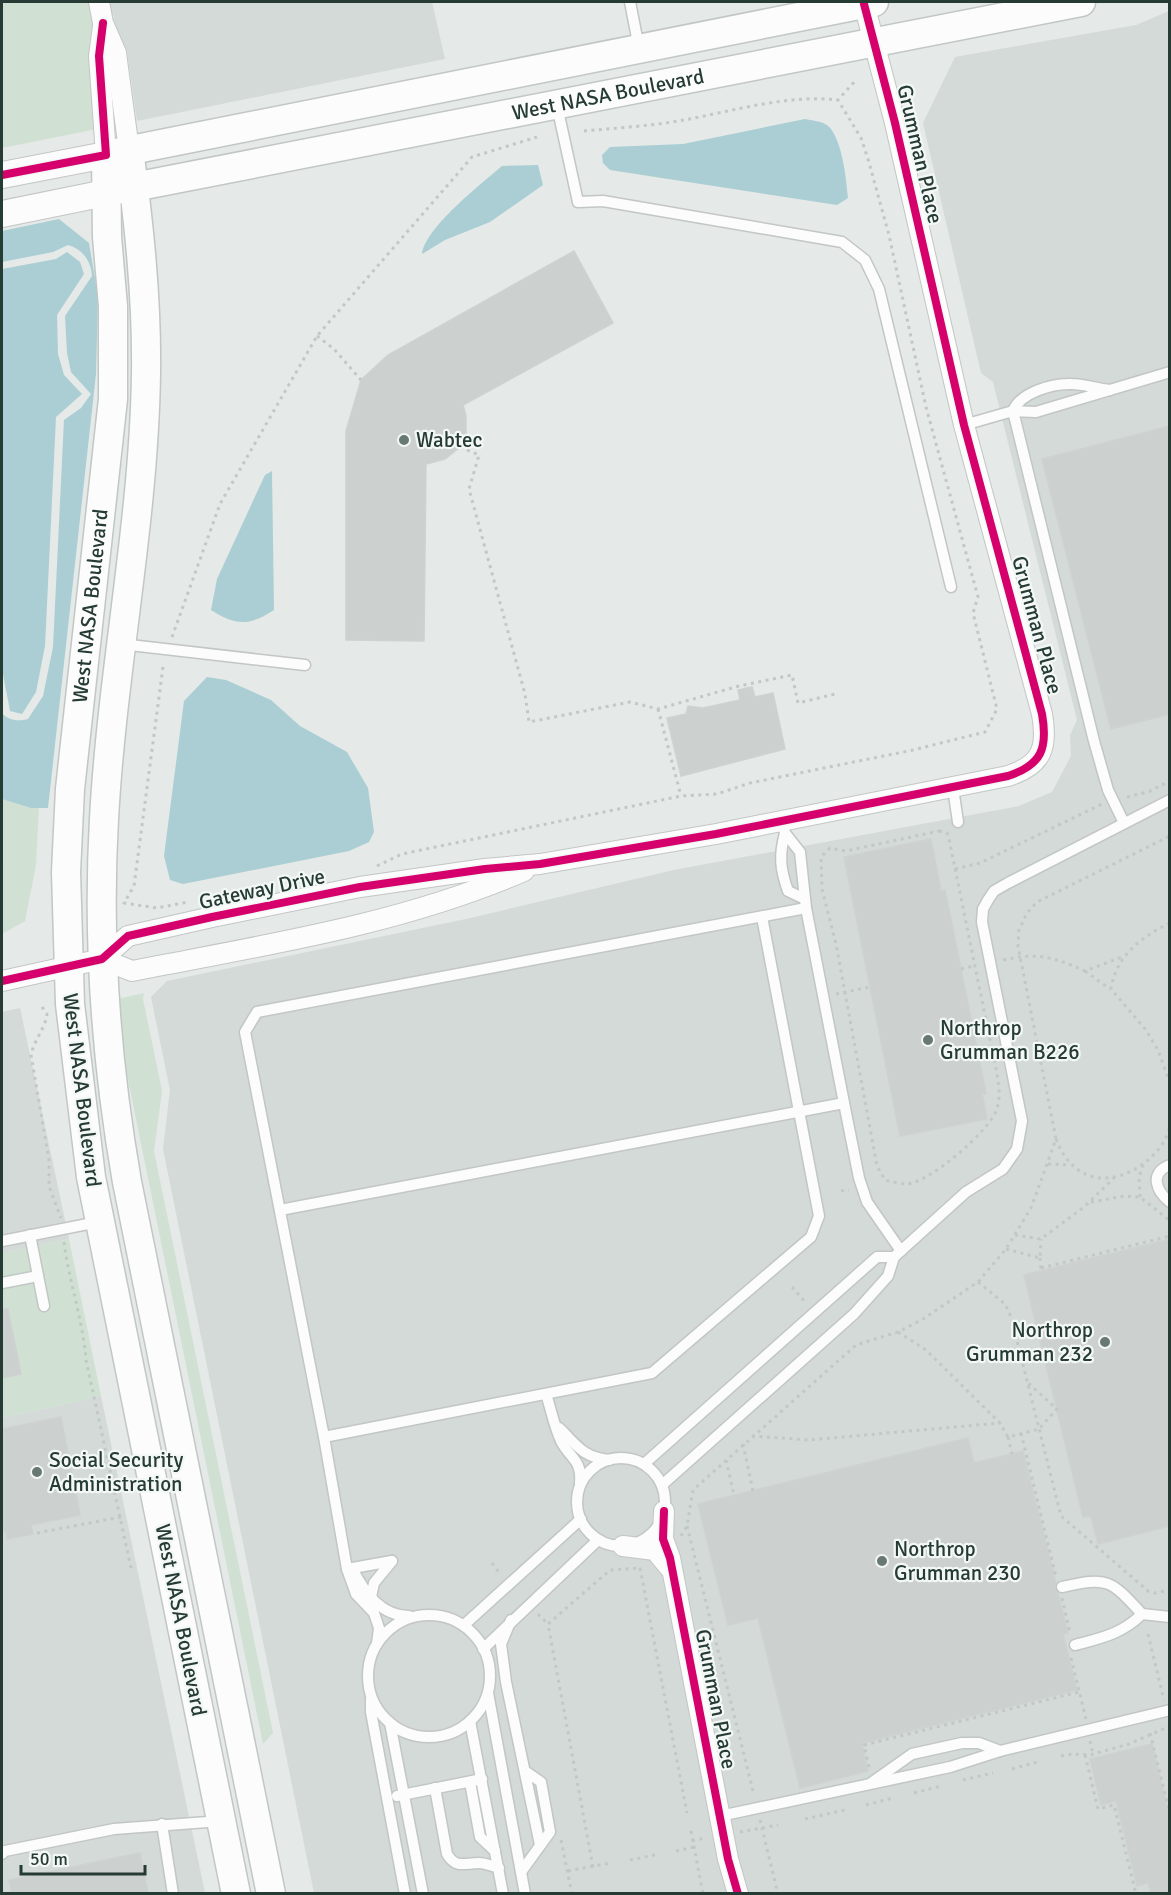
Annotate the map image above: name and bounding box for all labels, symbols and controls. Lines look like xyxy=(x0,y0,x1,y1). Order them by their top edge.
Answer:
street label: West NASA Boulevard xyxy=(510,63,706,126)
street label: Grumman Place xyxy=(891,82,949,226)
place label: Wabtec xyxy=(416,427,482,453)
marker: Wabtec xyxy=(397,433,411,447)
street label: West NASA Boulevard xyxy=(67,508,114,705)
street label: Grumman Place xyxy=(1006,553,1068,697)
street label: Gateway Drive xyxy=(197,863,327,915)
street label: West NASA Boulevard xyxy=(57,992,107,1188)
place label: Northrop Grumman B226 xyxy=(940,1015,1080,1065)
marker: Northrop Grumman B226 xyxy=(921,1033,935,1047)
place label: Northrop Grumman 232 xyxy=(966,1317,1093,1367)
marker: Northrop Grumman 232 xyxy=(1098,1335,1112,1349)
place label: Social Security Administration xyxy=(49,1447,183,1497)
marker: Social Security Administration xyxy=(30,1465,44,1479)
street label: West NASA Boulevard xyxy=(150,1522,212,1718)
place label: Northrop Grumman 230 xyxy=(894,1536,1021,1586)
marker: Northrop Grumman 230 xyxy=(875,1554,889,1568)
street label: Grumman Place xyxy=(690,1627,742,1771)
scale bar xyxy=(21,1838,146,1876)
text: 50 m xyxy=(30,1848,68,1870)

